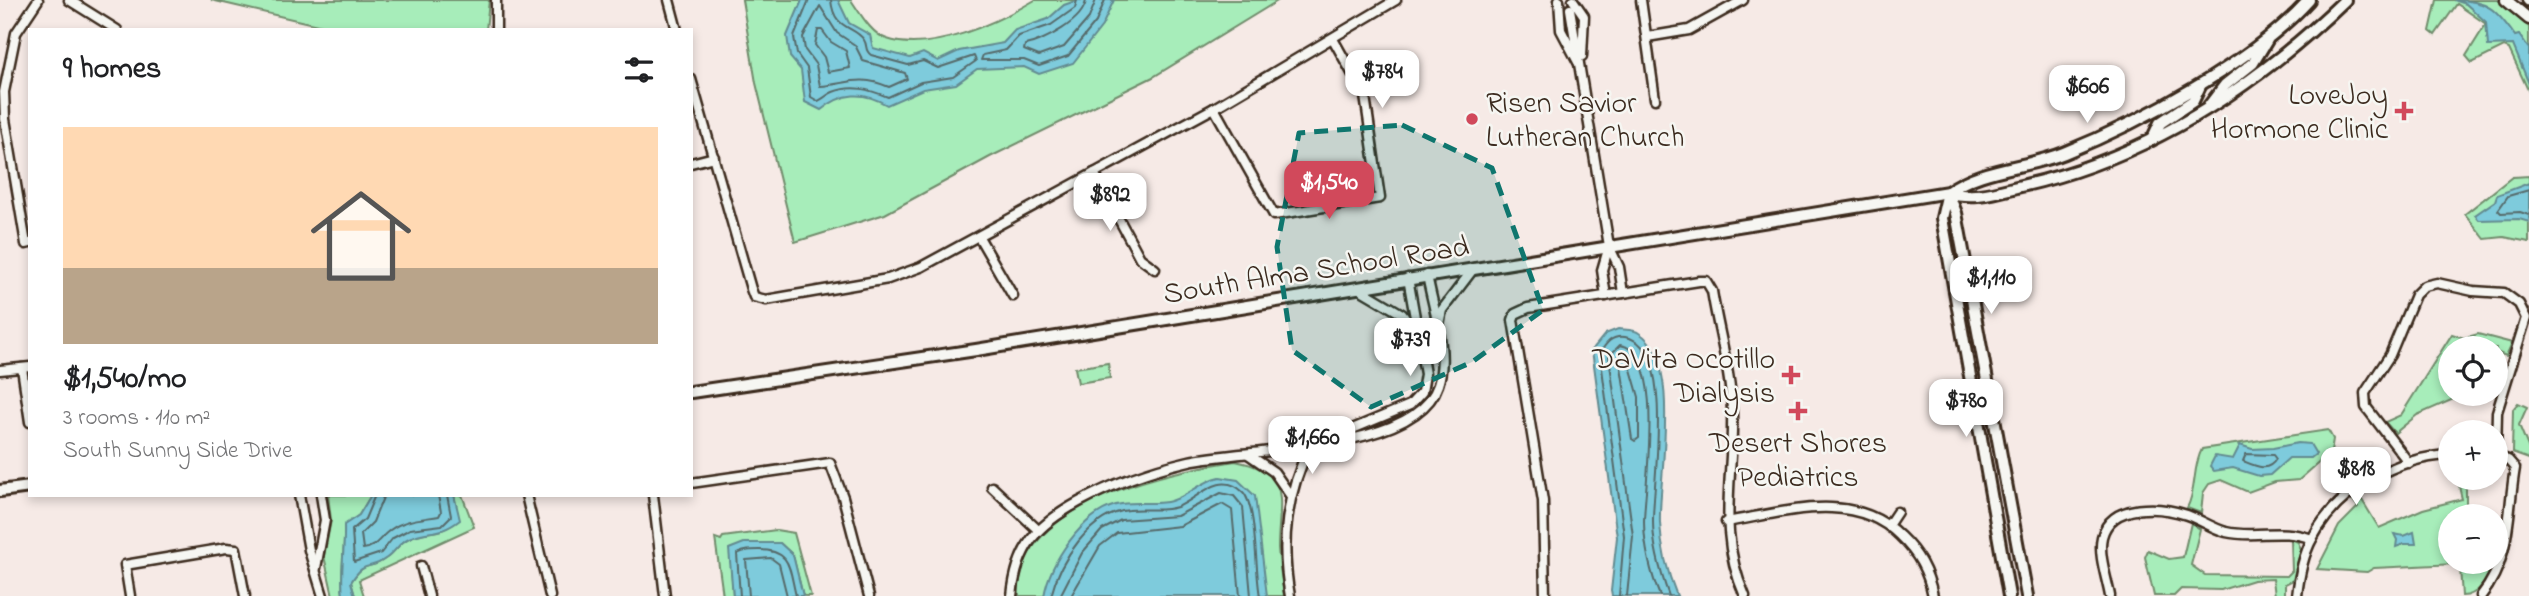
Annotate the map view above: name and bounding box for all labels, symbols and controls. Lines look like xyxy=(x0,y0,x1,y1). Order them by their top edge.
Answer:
text: 9 homes xyxy=(63,48,161,92)
pin: $784 xyxy=(1341,50,1423,110)
icon: filters xyxy=(620,51,658,89)
text: $784 xyxy=(1361,56,1403,89)
pin: $606 xyxy=(2046,66,2128,125)
text: $606 xyxy=(2065,71,2109,104)
place label: LoveJoy Hormone Clinic xyxy=(2211,75,2389,153)
place label: Risen Savior Lutheran Church xyxy=(1486,83,1684,161)
marker: LoveJoy Hormone Clinic xyxy=(2394,101,2414,121)
marker: Risen Savior Lutheran Church xyxy=(1464,111,1480,127)
pin: $1,540 xyxy=(1272,162,1386,221)
text: $1,540 xyxy=(1300,167,1358,200)
icon: home xyxy=(298,173,424,299)
pin: $892 xyxy=(1069,174,1151,233)
text: $892 xyxy=(1090,179,1130,212)
street label: South Alma School Road xyxy=(1160,226,1473,318)
pin: $1,110 xyxy=(1934,256,2048,316)
text: $1,110 xyxy=(1966,262,2016,295)
pin: $739 xyxy=(1369,318,1451,378)
text: $739 xyxy=(1390,324,1430,357)
map controls xyxy=(2438,336,2508,574)
button: locate xyxy=(2438,336,2508,406)
place label: DaVita Ocotillo Dialysis xyxy=(1591,339,1775,417)
text: $1,540/mo xyxy=(63,358,187,402)
marker: DaVita Ocotillo Dialysis xyxy=(1781,365,1801,385)
pin: $780 xyxy=(1925,380,2007,439)
text: $780 xyxy=(1945,385,1987,418)
marker: Desert Shores Pediatrics xyxy=(1788,401,1808,421)
text: 3 rooms · 110 m² xyxy=(63,402,210,435)
pin: $1,660 xyxy=(1255,416,1369,476)
button: + xyxy=(2438,420,2508,490)
text: $1,660 xyxy=(1284,422,1340,455)
place label: Desert Shores Pediatrics xyxy=(1708,423,1887,501)
text: South Sunny Side Drive xyxy=(63,435,292,468)
pin: $818 xyxy=(2315,448,2397,507)
text: $818 xyxy=(2337,453,2375,486)
button: − xyxy=(2438,504,2508,574)

